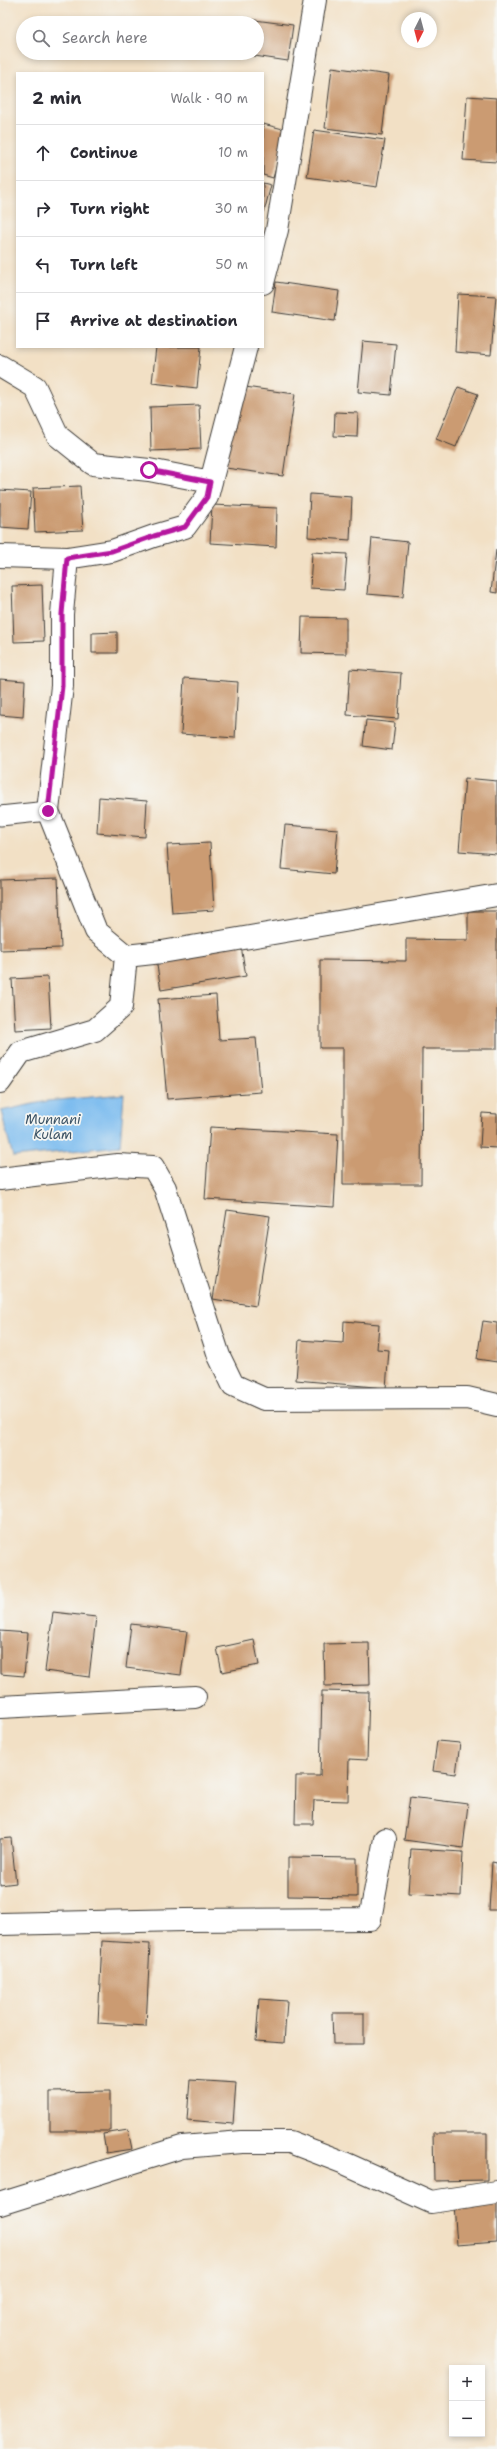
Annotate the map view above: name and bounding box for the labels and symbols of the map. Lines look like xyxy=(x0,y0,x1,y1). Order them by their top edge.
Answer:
north arrow xyxy=(401,12,437,48)
route start xyxy=(140,461,158,479)
route end xyxy=(39,802,57,820)
water label: Munnani Kulam xyxy=(25,1111,81,1143)

